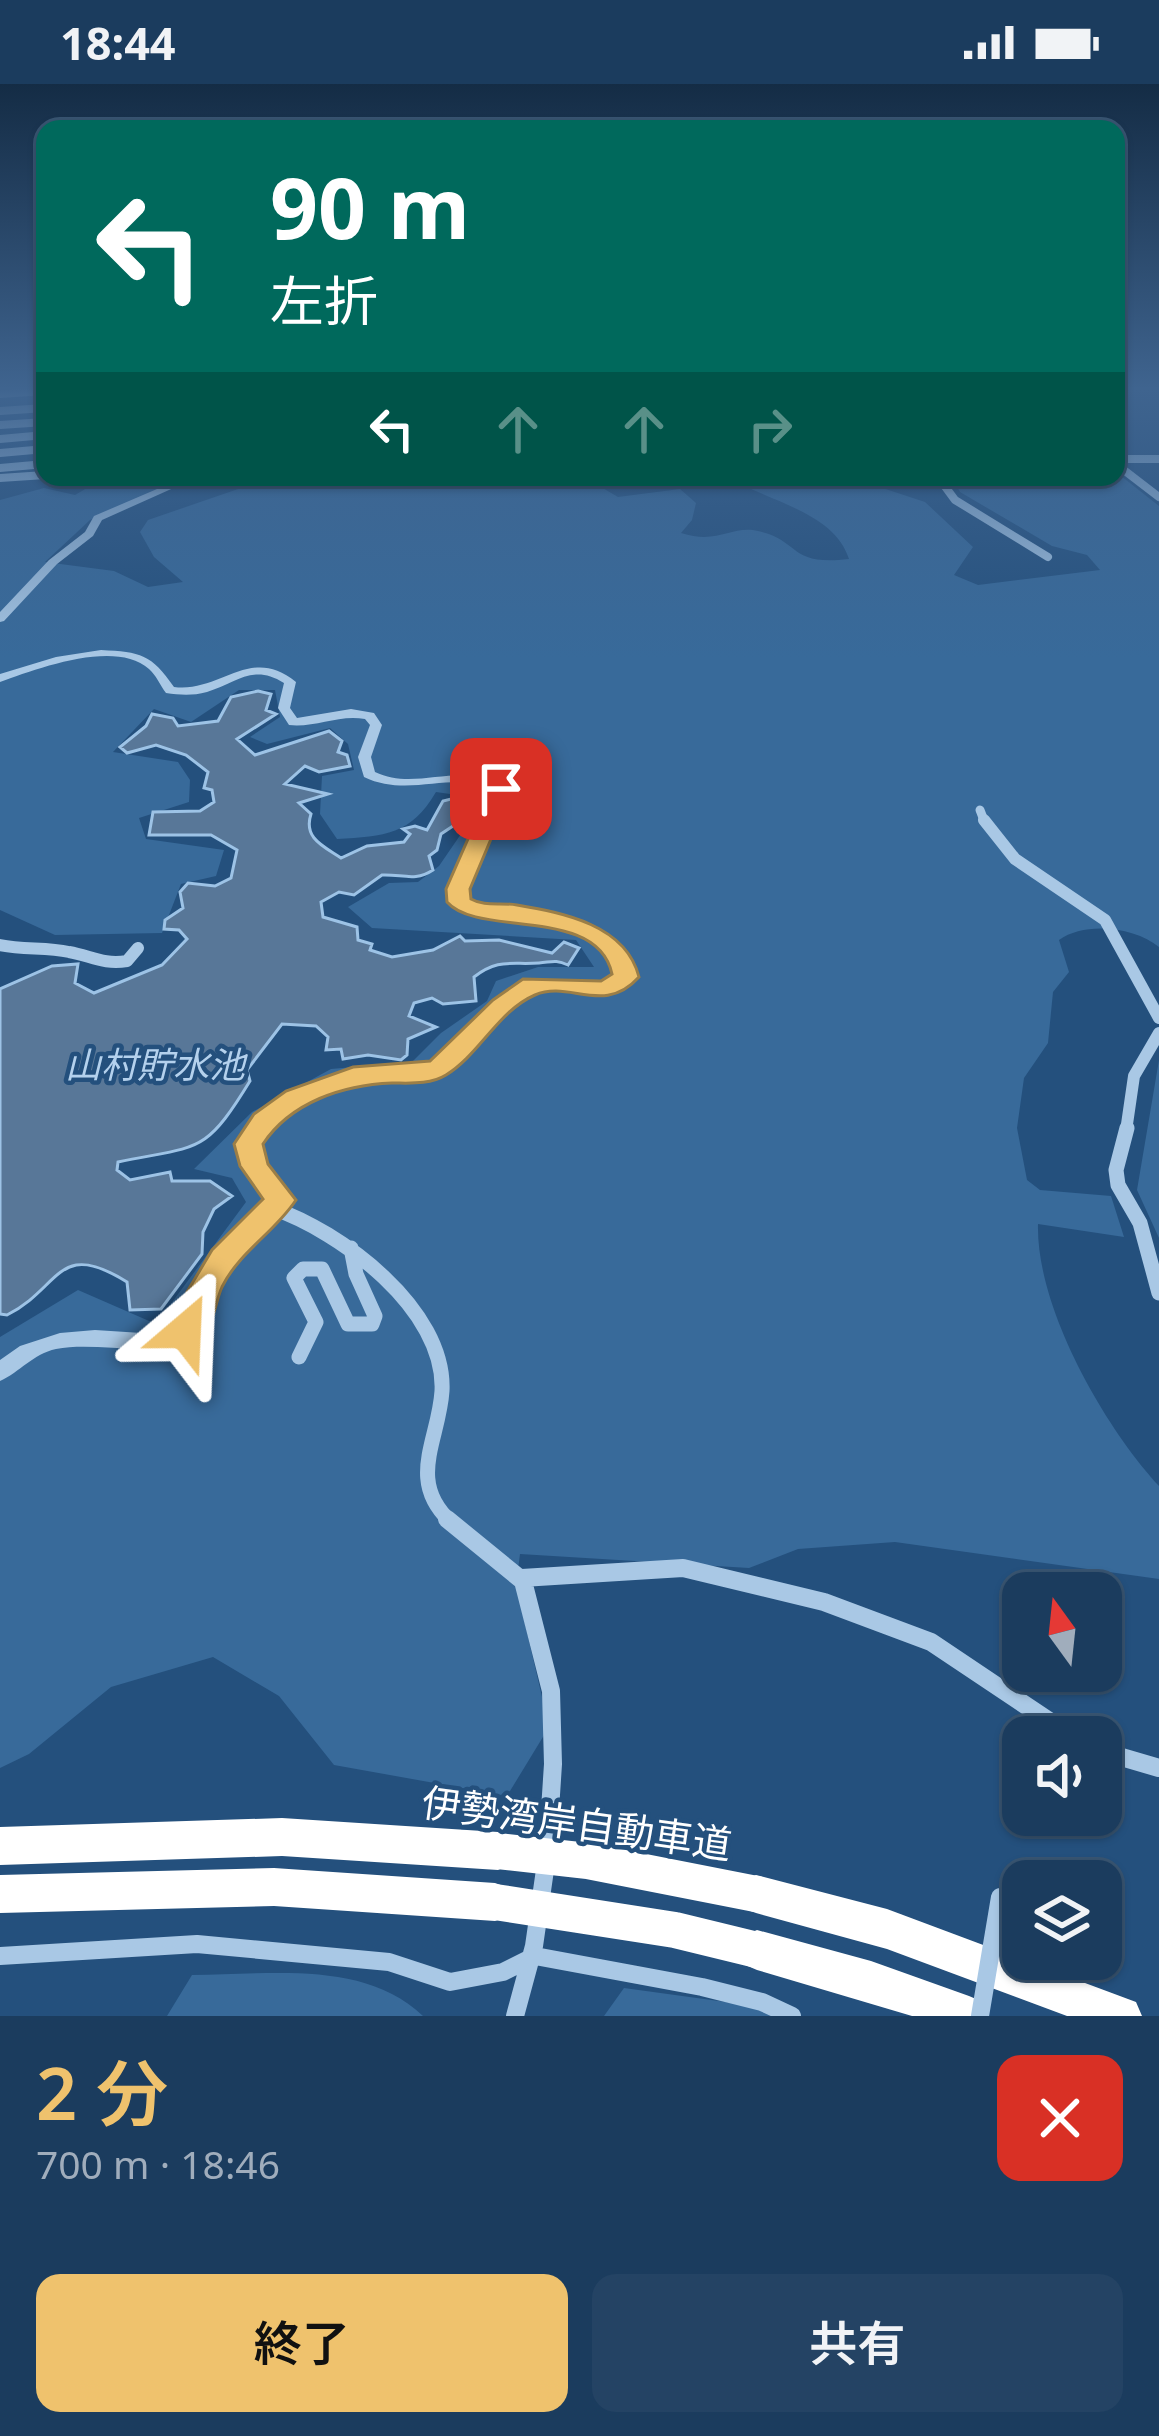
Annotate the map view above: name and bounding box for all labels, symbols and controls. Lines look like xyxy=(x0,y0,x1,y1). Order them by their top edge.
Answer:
text: 18:44 xyxy=(60,12,176,73)
text: 90 m xyxy=(270,149,470,264)
icon: left xyxy=(72,168,228,324)
text: 左折 xyxy=(270,263,378,337)
icon: left xyxy=(359,396,425,462)
icon: ahead xyxy=(485,396,551,462)
icon: ahead xyxy=(611,396,677,462)
icon: right xyxy=(737,396,803,462)
pin xyxy=(450,738,552,840)
icon: arrive xyxy=(468,756,534,822)
water label: 山村貯水池 xyxy=(65,1040,248,1089)
position arrow xyxy=(122,1268,248,1394)
north arrow xyxy=(1002,1572,1122,1692)
map controls xyxy=(1002,1572,1122,1980)
button: sound xyxy=(1002,1716,1122,1836)
street label: 伊勢湾岸自動車道 xyxy=(419,1774,735,1870)
button: layers xyxy=(1002,1860,1122,1980)
text: 2 分 xyxy=(36,2043,168,2141)
button: close xyxy=(997,2055,1123,2181)
text: 700 m · 18:46 xyxy=(36,2137,280,2190)
button: 終了 xyxy=(36,2274,568,2412)
button: 共有 xyxy=(592,2274,1123,2412)

